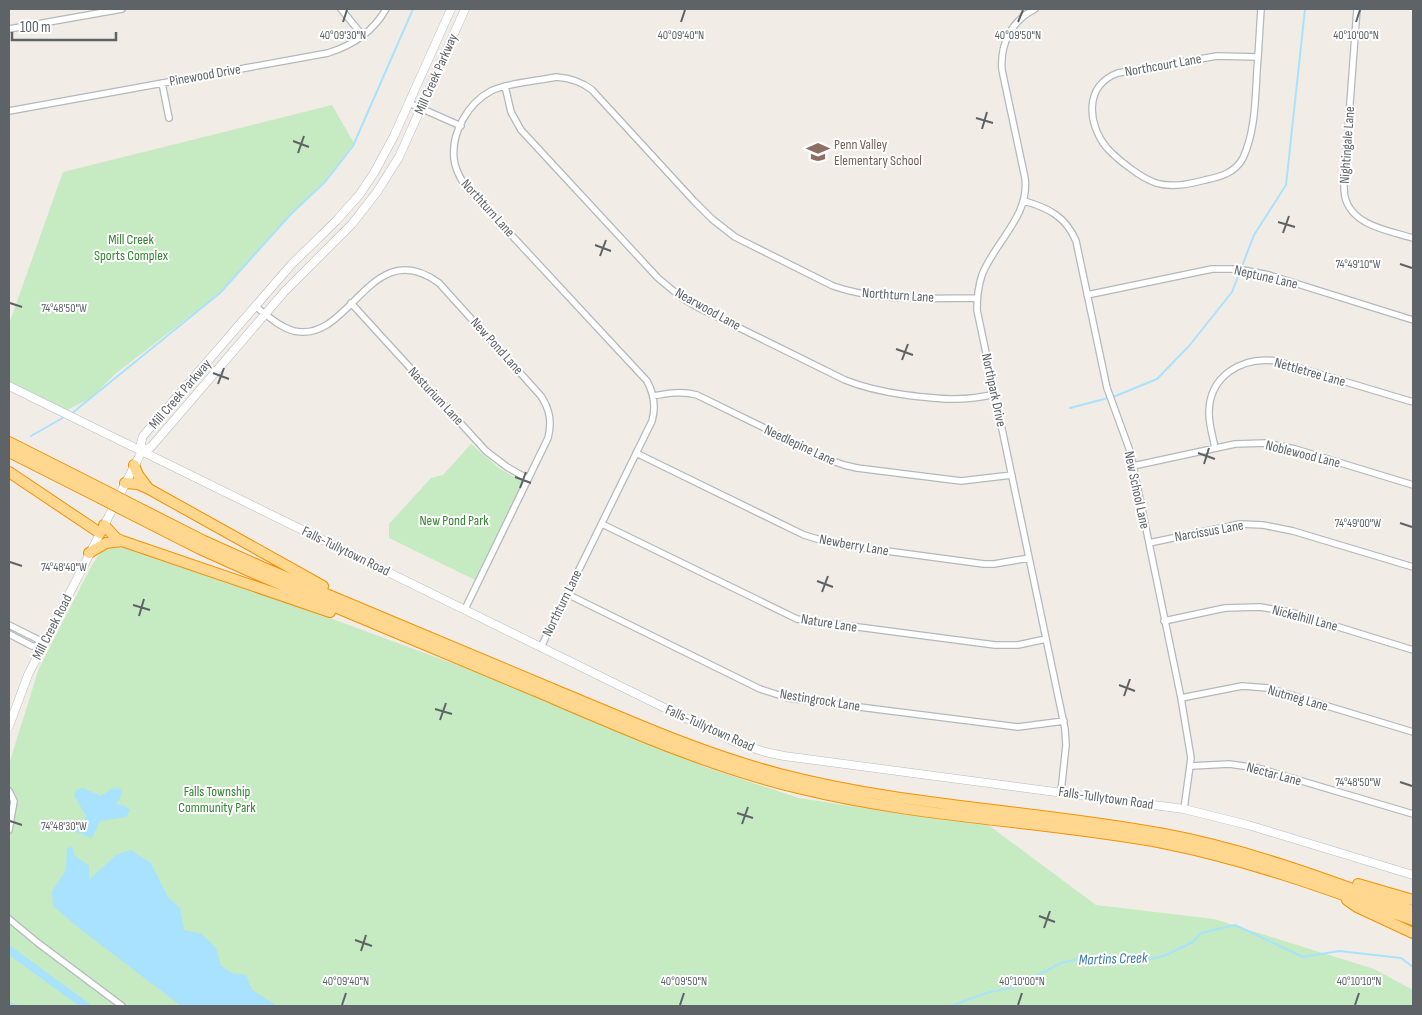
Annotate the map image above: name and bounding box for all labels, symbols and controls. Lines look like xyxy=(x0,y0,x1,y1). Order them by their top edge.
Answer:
scale bar xyxy=(12,10,116,42)
text: 100 m xyxy=(20,18,51,37)
text: 40°09'30"N xyxy=(320,28,366,43)
text: 40°09'40"N xyxy=(658,28,704,43)
text: 40°09'50"N xyxy=(995,28,1041,43)
text: 40°10'00"N xyxy=(1333,28,1379,43)
street label: Mill Creek Parkway xyxy=(411,30,462,117)
street label: Northcourt Lane xyxy=(1123,50,1203,80)
street label: Pinewood Drive xyxy=(168,60,242,90)
street label: Nightingale Lane xyxy=(1336,106,1358,184)
place label: Penn Valley Elementary School xyxy=(834,136,922,169)
school or university icon: Penn Valley Elementary School xyxy=(805,139,831,165)
street label: Northturn Lane xyxy=(458,176,518,240)
park label: Mill Creek Sports Complex xyxy=(94,231,169,264)
text: 74°49'10"W xyxy=(1335,257,1381,272)
street label: Neptune Lane xyxy=(1233,261,1299,293)
street label: Nearwood Lane xyxy=(672,284,744,334)
street label: Northturn Lane xyxy=(861,284,935,306)
text: 74°48'50"W xyxy=(41,301,87,316)
street label: New Pond Lane xyxy=(467,314,527,378)
street label: Northpark Drive xyxy=(978,352,1010,428)
street label: Nettletree Lane xyxy=(1272,354,1348,390)
street label: Mill Creek Parkway xyxy=(145,355,215,432)
street label: Nasturium Lane xyxy=(405,363,467,429)
street label: Needlepine Lane xyxy=(762,421,838,469)
street label: Noblewood Lane xyxy=(1264,436,1342,472)
street label: New School Lane xyxy=(1120,450,1154,530)
park label: New Pond Park xyxy=(419,512,489,529)
text: 74°49'00"W xyxy=(1335,516,1381,531)
street label: Narcissus Lane xyxy=(1173,517,1245,545)
street label: Falls-Tullytown Road xyxy=(299,522,393,580)
street label: Newberry Lane xyxy=(818,531,890,559)
text: 74°48'40"W xyxy=(41,560,87,575)
street label: Northturn Lane xyxy=(539,567,585,639)
street label: Mill Creek Road xyxy=(28,591,76,663)
street label: Nickelhill Lane xyxy=(1270,601,1340,635)
street label: Nature Lane xyxy=(800,610,858,636)
street label: Nutmeg Lane xyxy=(1266,681,1330,715)
street label: Nestingrock Lane xyxy=(779,685,861,715)
street label: Falls-Tullytown Road xyxy=(663,701,757,755)
street label: Nectar Lane xyxy=(1245,759,1303,789)
text: 74°48'50"W xyxy=(1335,775,1381,790)
park label: Falls Township Community Park xyxy=(178,783,256,816)
street label: Falls-Tullytown Road xyxy=(1057,783,1155,813)
text: 74°48'30"W xyxy=(41,819,87,834)
water label: Martins Creek xyxy=(1078,948,1148,970)
text: 40°09'40"N xyxy=(323,974,369,989)
text: 40°09'50"N xyxy=(661,974,707,989)
text: 40°10'00"N xyxy=(999,974,1045,989)
text: 40°10'10"N xyxy=(1337,974,1381,989)

